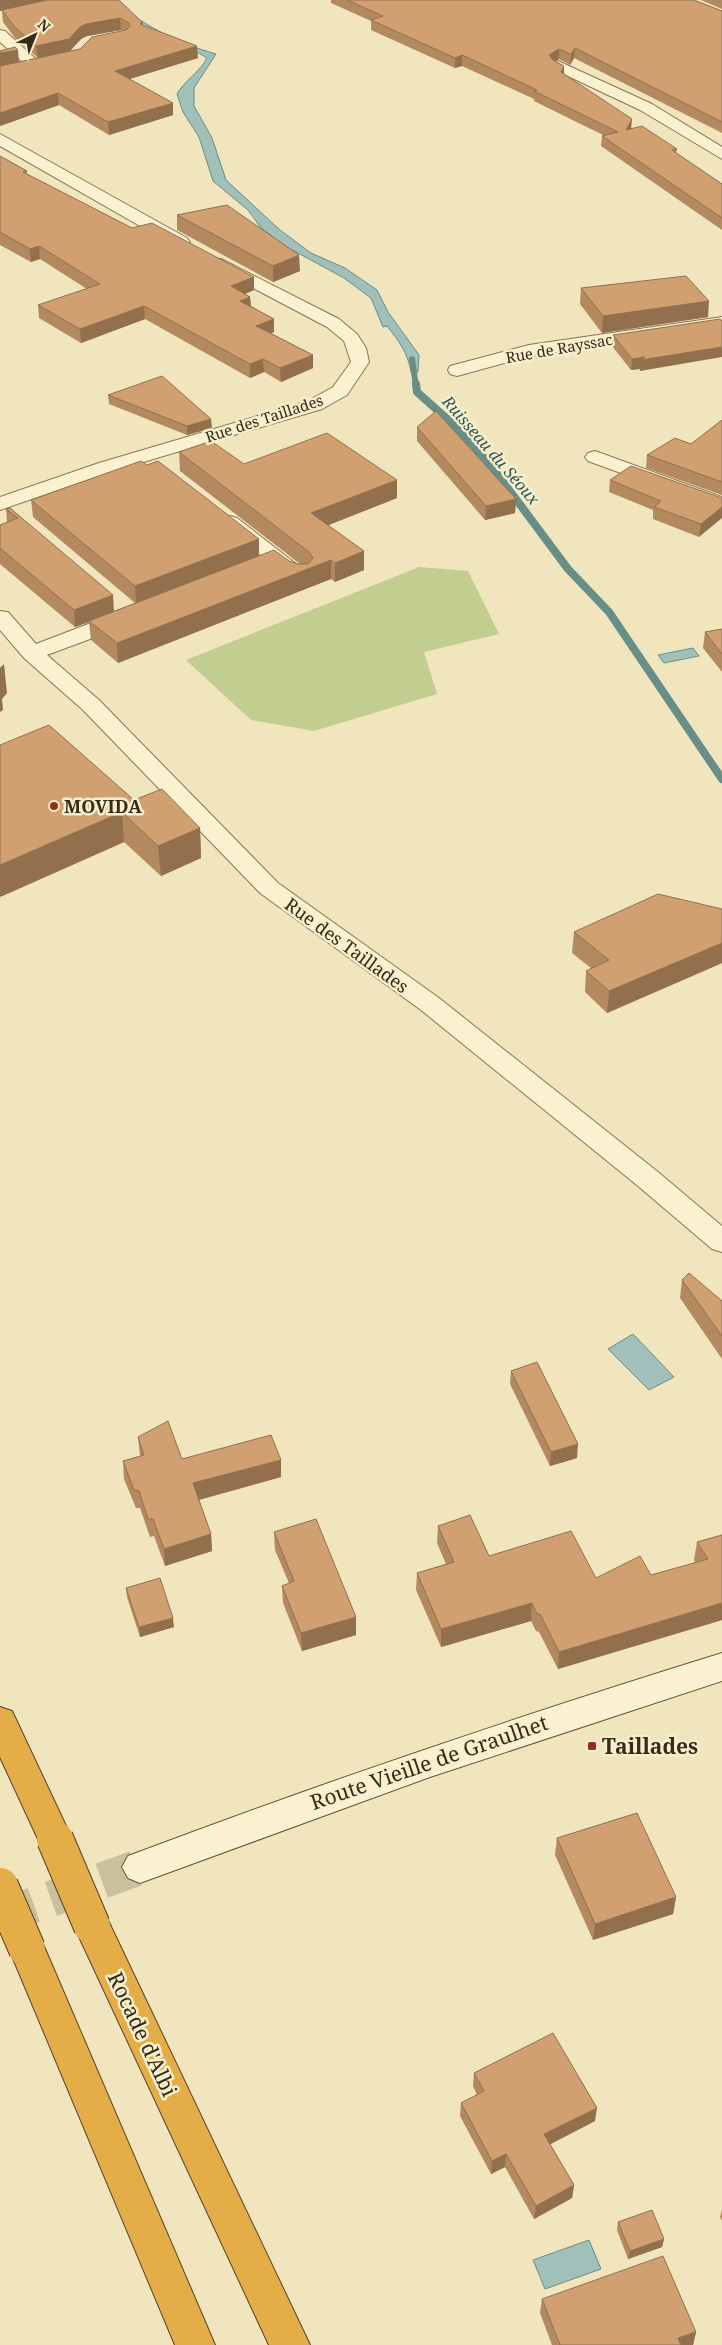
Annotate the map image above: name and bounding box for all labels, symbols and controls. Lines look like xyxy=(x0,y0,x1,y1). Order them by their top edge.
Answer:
north arrow xyxy=(10,10,60,60)
text: N xyxy=(34,14,55,36)
street label: Rue de Rayssac xyxy=(504,329,614,367)
street label: Rue des Taillades xyxy=(202,389,326,447)
water label: Ruisseau du Séoux xyxy=(437,390,545,509)
place label: MOVIDA xyxy=(64,794,142,818)
marker: MOVIDA xyxy=(48,800,60,812)
street label: Rue des Taillades xyxy=(280,892,414,998)
street label: Route Vieille de Graulhet xyxy=(306,1708,552,1816)
place label: Taillades xyxy=(602,1732,698,1760)
marker: Taillades xyxy=(586,1740,598,1752)
street label: Rocade d'Albi xyxy=(102,1967,184,2101)

